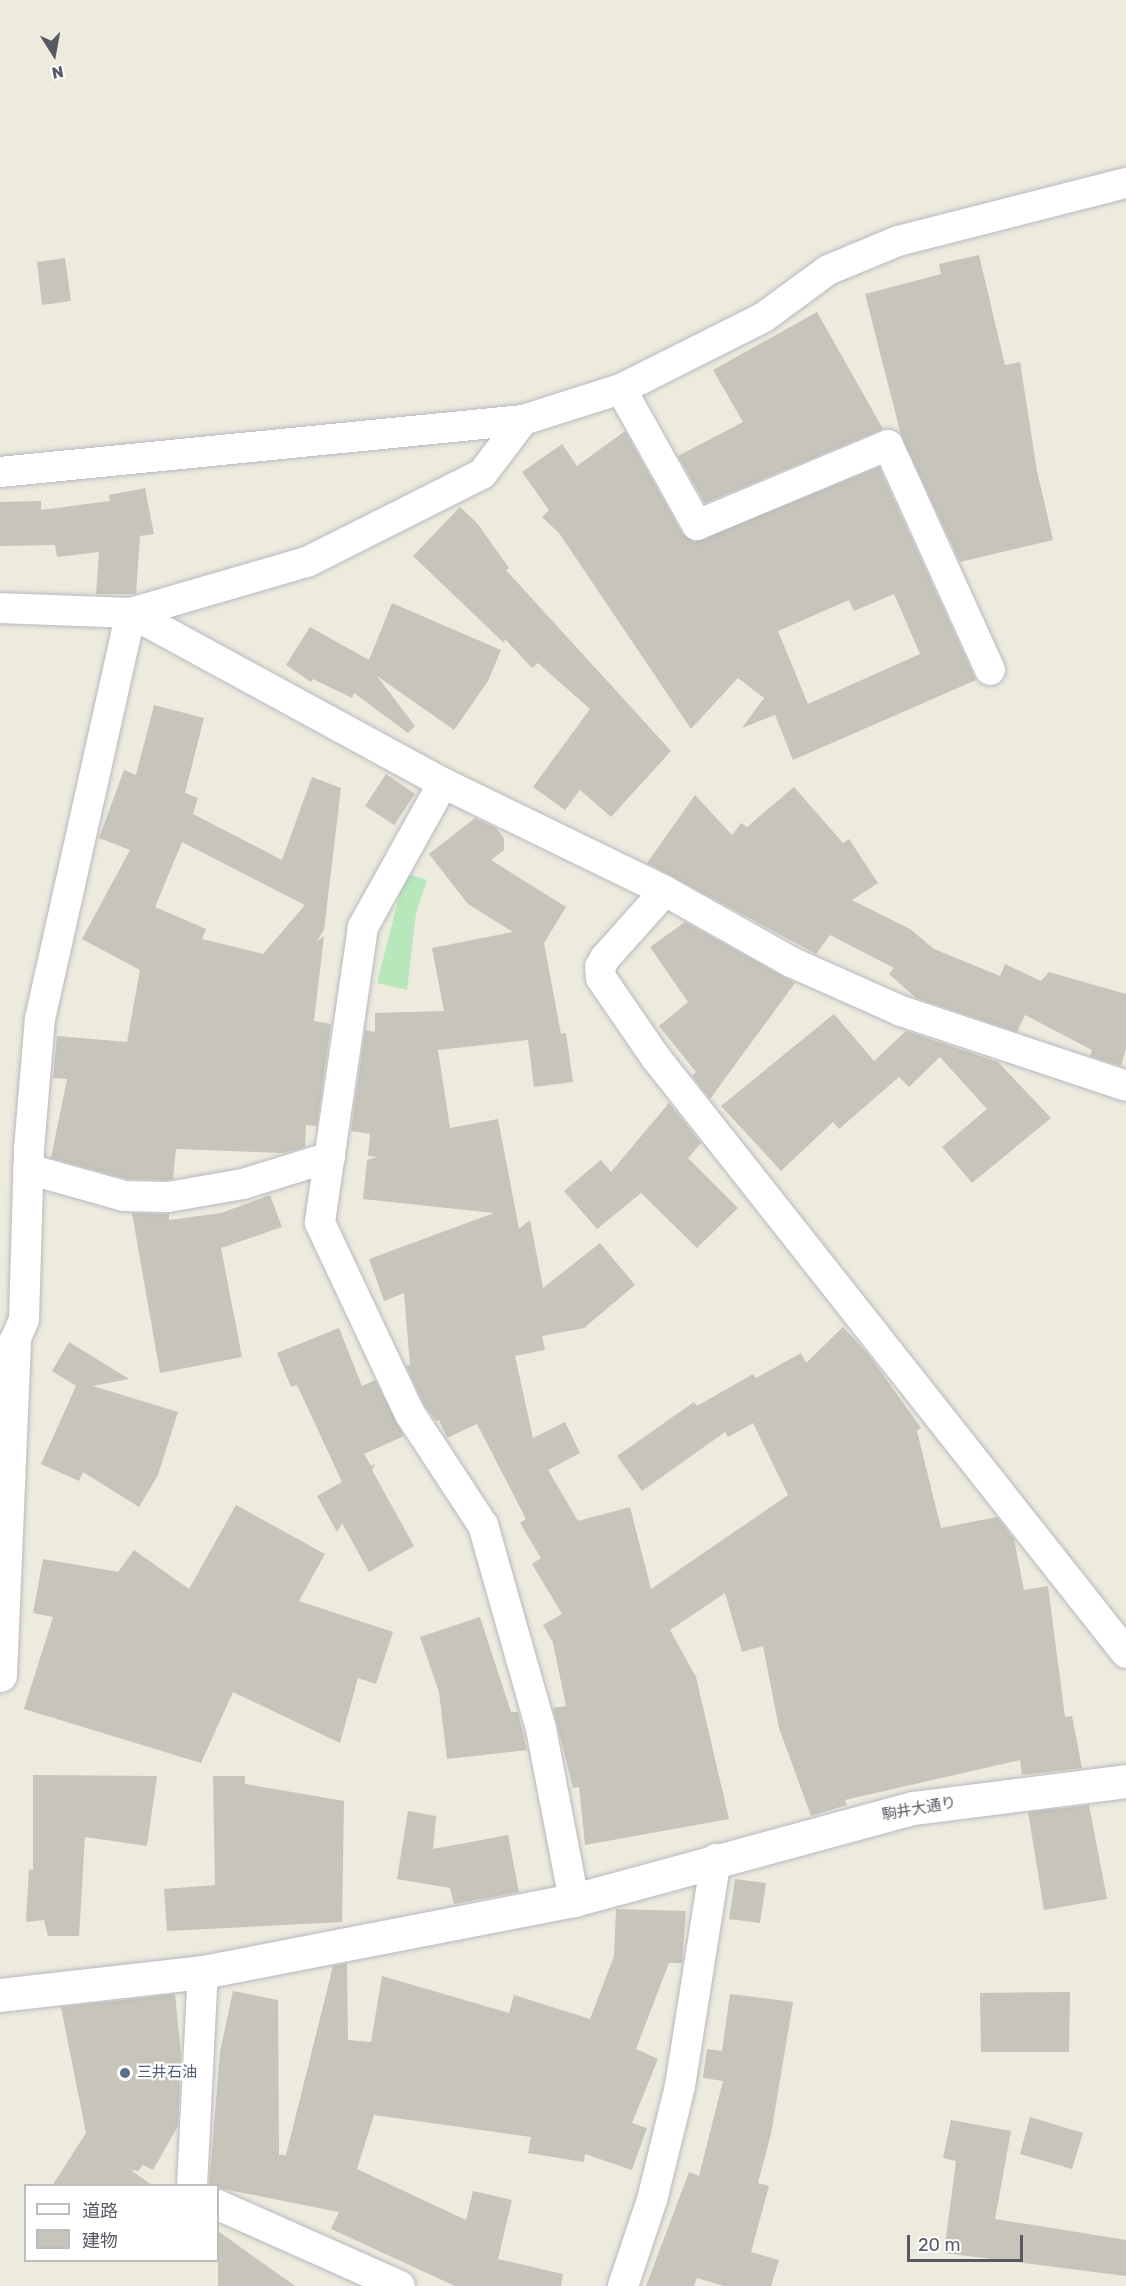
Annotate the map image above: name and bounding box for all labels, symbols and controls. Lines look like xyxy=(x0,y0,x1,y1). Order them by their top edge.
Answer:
north arrow xyxy=(24,24,84,84)
text: N xyxy=(50,62,65,83)
street label: 駒井大通り xyxy=(881,1794,957,1824)
place label: 三井石油 xyxy=(137,2064,197,2082)
marker: 三井石油 xyxy=(118,2066,132,2080)
legend xyxy=(24,2184,219,2262)
text: 道路 xyxy=(82,2200,118,2222)
scale bar xyxy=(910,2223,1026,2261)
text: 建物 xyxy=(82,2230,118,2252)
text: 20 m xyxy=(918,2234,960,2256)

